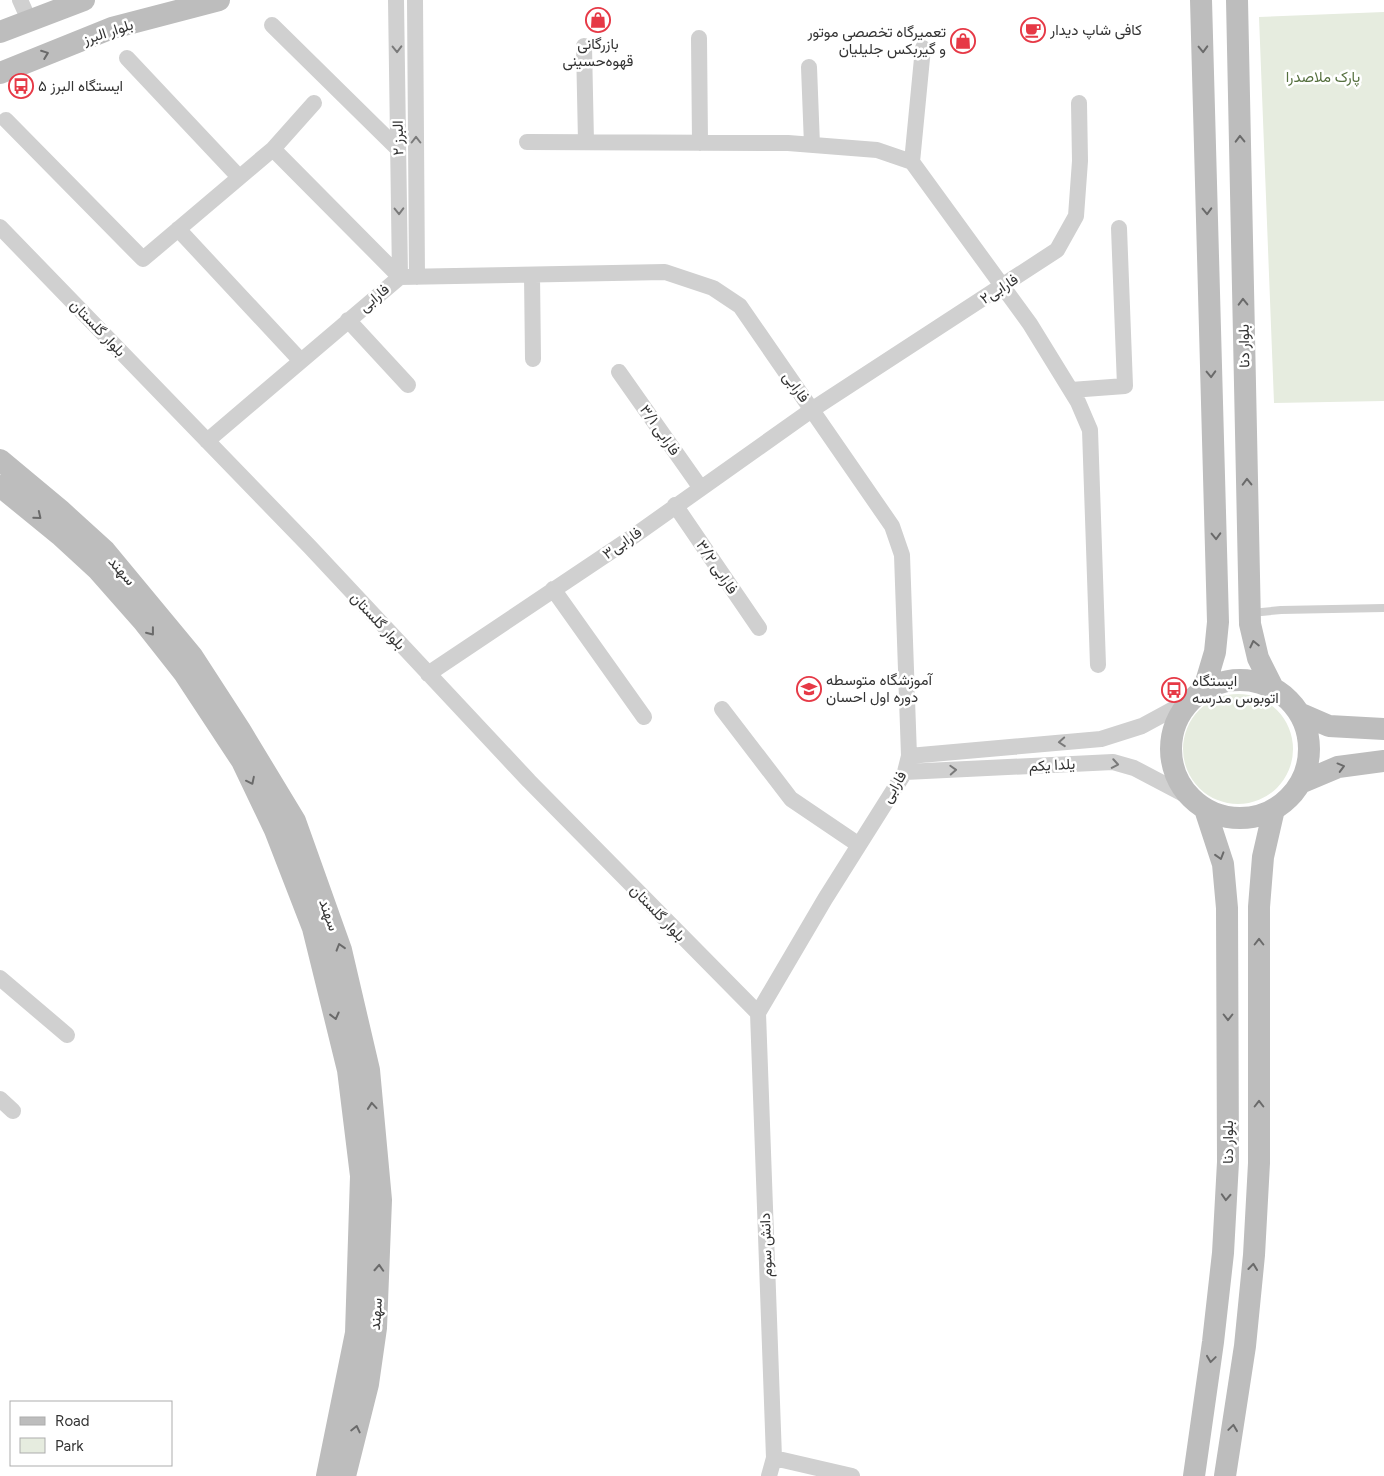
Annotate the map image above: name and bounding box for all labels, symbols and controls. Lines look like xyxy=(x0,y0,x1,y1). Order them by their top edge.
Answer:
shop icon: بازرگانی قهوه‌حسینی xyxy=(585,7,611,33)
street label: بلوار البرز xyxy=(80,15,135,49)
cafe icon: کافی شاپ دیدار xyxy=(1020,17,1046,43)
place label: کافی شاپ دیدار xyxy=(1049,21,1142,40)
place label: تعمیرگاه تخصصی موتور و گیربکس جلیلیان xyxy=(806,23,946,59)
shop icon: تعمیرگاه تخصصی موتور و گیربکس جلیلیان xyxy=(950,28,976,54)
place label: بازرگانی قهوه‌حسینی xyxy=(563,35,634,71)
one-way arrow xyxy=(392,45,402,53)
one-way arrow xyxy=(1197,45,1208,53)
one-way arrow xyxy=(40,50,49,60)
park label: پارک ملاصدرا xyxy=(1286,68,1360,87)
bus stop icon: ایستگاه البرز ۵ xyxy=(8,73,34,99)
place label: ایستگاه البرز ۵ xyxy=(38,77,123,95)
street label: البرز ۲ xyxy=(389,120,407,156)
one-way arrow xyxy=(1235,135,1245,142)
one-way arrow xyxy=(411,136,421,144)
one-way arrow xyxy=(394,208,404,215)
one-way arrow xyxy=(1202,208,1212,215)
street label: فارابی۲ xyxy=(977,270,1022,309)
street label: فارابی xyxy=(355,280,394,317)
street label: بلوار گلستان xyxy=(66,296,130,360)
one-way arrow xyxy=(1238,297,1248,305)
street label: بلوار دنا xyxy=(1235,324,1253,368)
street label: فارابی xyxy=(778,368,813,407)
one-way arrow xyxy=(1206,370,1217,378)
street label: فارابی ۳/۱ xyxy=(635,401,684,459)
one-way arrow xyxy=(1242,477,1252,485)
one-way arrow xyxy=(32,511,41,520)
street label: فارابی۳ xyxy=(599,523,646,564)
one-way arrow xyxy=(1211,532,1221,540)
street label: فارابی ۳/۲ xyxy=(692,537,742,598)
street label: سهند xyxy=(105,553,140,589)
street label: بلوار گلستان xyxy=(347,588,409,654)
one-way arrow xyxy=(146,626,154,635)
one-way arrow xyxy=(1249,639,1260,648)
place label: آموزشگاه متوسطه دوره اول احسان xyxy=(826,671,934,706)
place label: ایستگاه اتوبوس مدرسه xyxy=(1192,672,1279,708)
school or university icon: آموزشگاه متوسطه دوره اول احسان xyxy=(796,676,822,702)
bus stop icon: ایستگاه اتوبوس مدرسه xyxy=(1161,677,1187,703)
one-way arrow xyxy=(1058,736,1066,747)
street label: یلدا یکم xyxy=(1028,755,1076,776)
one-way arrow xyxy=(1111,758,1120,768)
one-way arrow xyxy=(1336,763,1344,773)
one-way arrow xyxy=(950,764,958,775)
street label: فارابی xyxy=(878,768,911,807)
one-way arrow xyxy=(245,776,256,785)
one-way arrow xyxy=(1214,851,1224,859)
street label: بلوار گلستان xyxy=(626,881,690,945)
street label: سهند xyxy=(315,897,343,933)
one-way arrow xyxy=(1254,938,1264,946)
one-way arrow xyxy=(335,944,345,952)
one-way arrow xyxy=(329,1011,340,1020)
one-way arrow xyxy=(1223,1014,1233,1022)
one-way arrow xyxy=(1254,1100,1264,1108)
one-way arrow xyxy=(367,1102,378,1110)
street label: بلوار دنا xyxy=(1219,1120,1237,1164)
one-way arrow xyxy=(1221,1194,1232,1202)
street label: دانش سوم xyxy=(756,1212,777,1278)
one-way arrow xyxy=(1247,1262,1258,1270)
one-way arrow xyxy=(374,1264,385,1272)
street label: سهند xyxy=(366,1297,386,1331)
one-way arrow xyxy=(1206,1355,1216,1363)
legend xyxy=(10,1401,172,1466)
text: Road xyxy=(55,1412,90,1430)
one-way arrow xyxy=(1227,1423,1237,1432)
one-way arrow xyxy=(350,1424,361,1433)
text: Park xyxy=(55,1437,84,1455)

